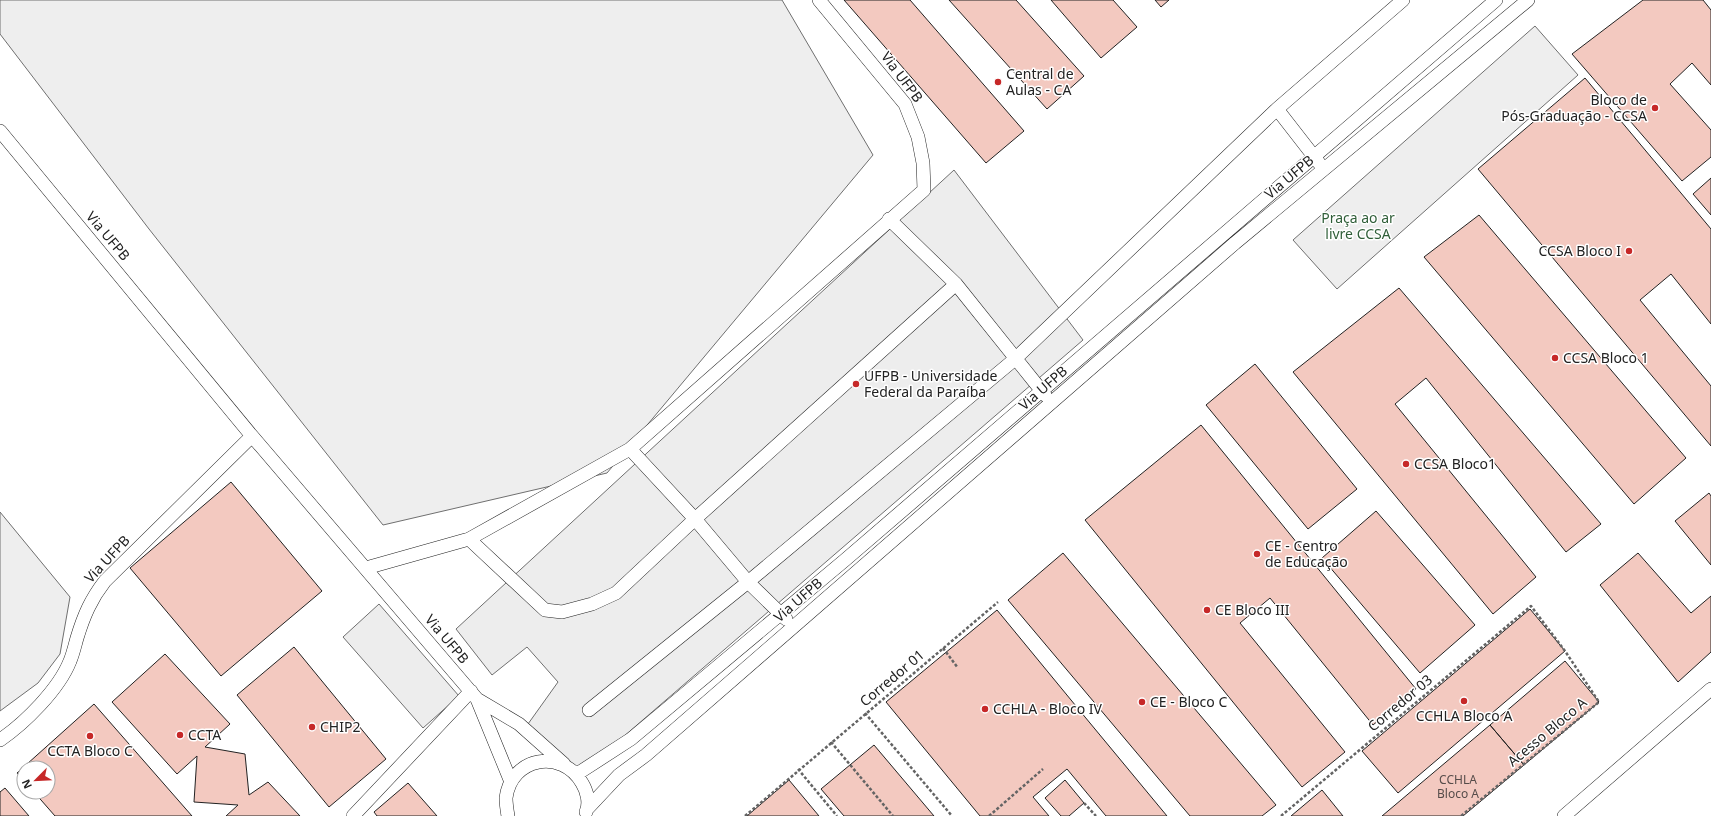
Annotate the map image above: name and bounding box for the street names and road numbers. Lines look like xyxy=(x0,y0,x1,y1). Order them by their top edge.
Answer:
street label: Via UFPB xyxy=(877,48,928,106)
street label: Via UFPB xyxy=(1260,151,1317,203)
street label: Via UFPB xyxy=(82,207,134,264)
street label: Via UFPB xyxy=(1014,361,1071,414)
street label: Via UFPB xyxy=(80,531,134,587)
street label: Via UFPB xyxy=(769,573,826,626)
street label: Via UFPB xyxy=(421,610,473,667)
street label: Corredor 01 xyxy=(855,645,928,710)
street label: Corredor 03 xyxy=(1363,670,1436,735)
street label: Acesso Bloco A xyxy=(1503,693,1590,770)

